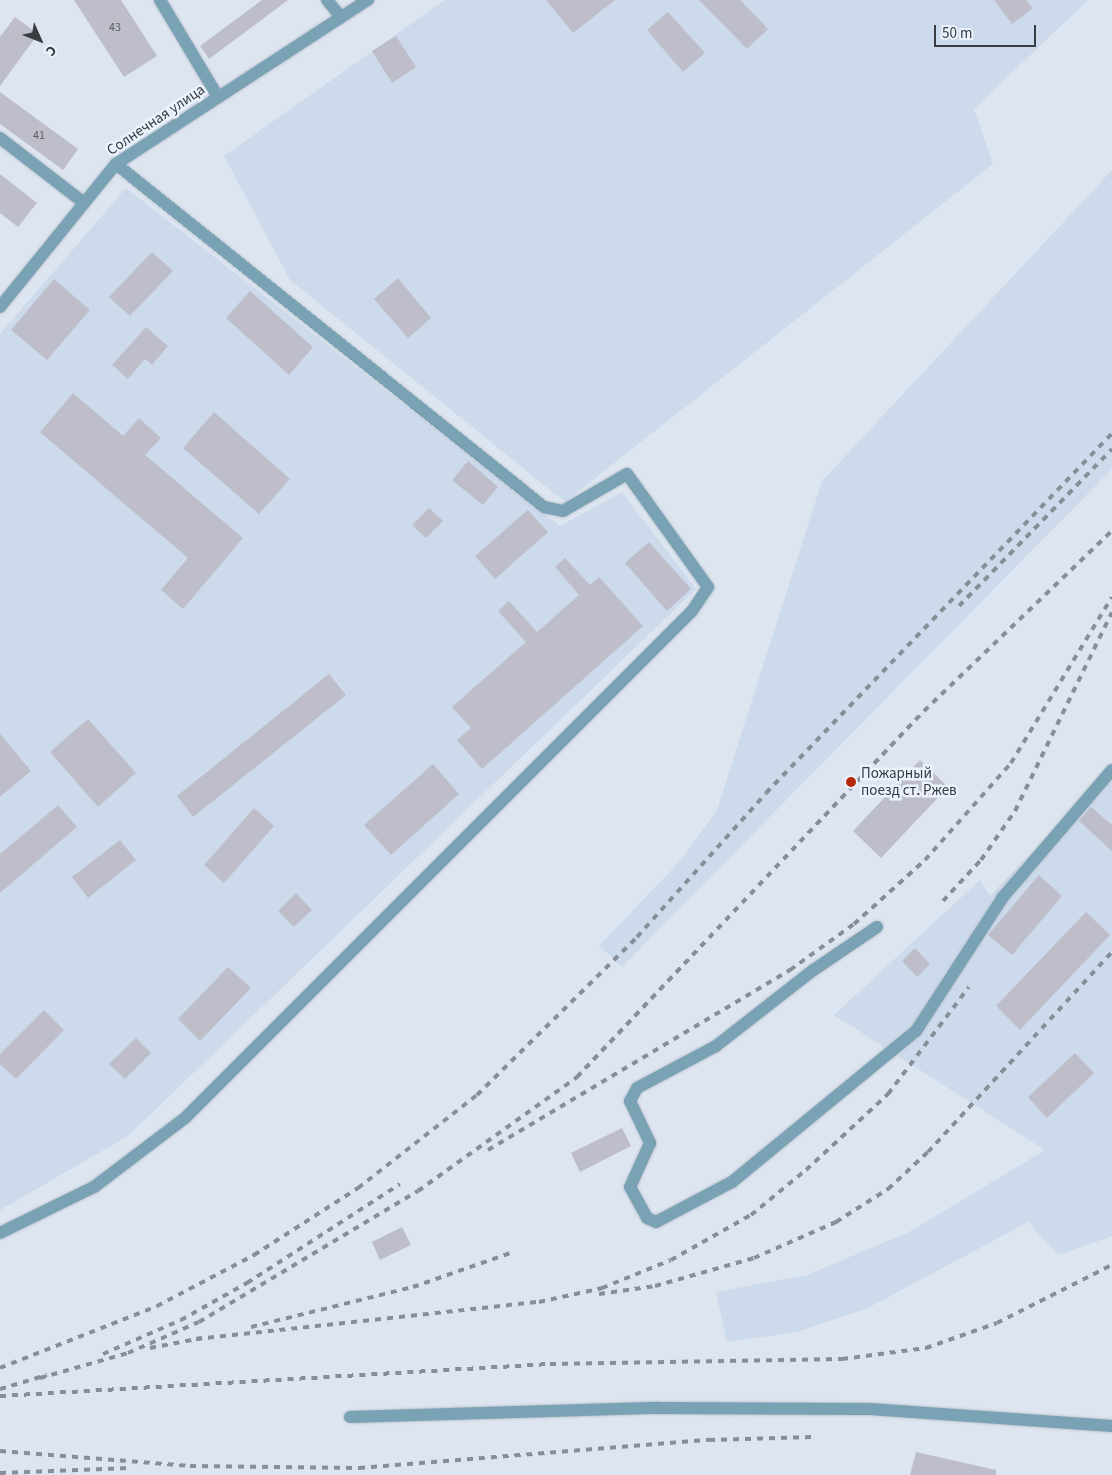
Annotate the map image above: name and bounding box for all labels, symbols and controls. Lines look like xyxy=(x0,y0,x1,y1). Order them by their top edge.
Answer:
north arrow xyxy=(15,15,65,65)
scale bar xyxy=(937,15,1040,47)
house number: 43 xyxy=(109,21,121,35)
text: 50 m xyxy=(942,23,972,44)
text: С xyxy=(41,41,61,60)
street label: Солнечная улица xyxy=(104,81,208,159)
house number: 41 xyxy=(33,129,45,143)
place label: Пожарный поезд ст. Ржев xyxy=(861,764,957,799)
marker: Пожарный поезд ст. Ржев xyxy=(845,776,857,788)

